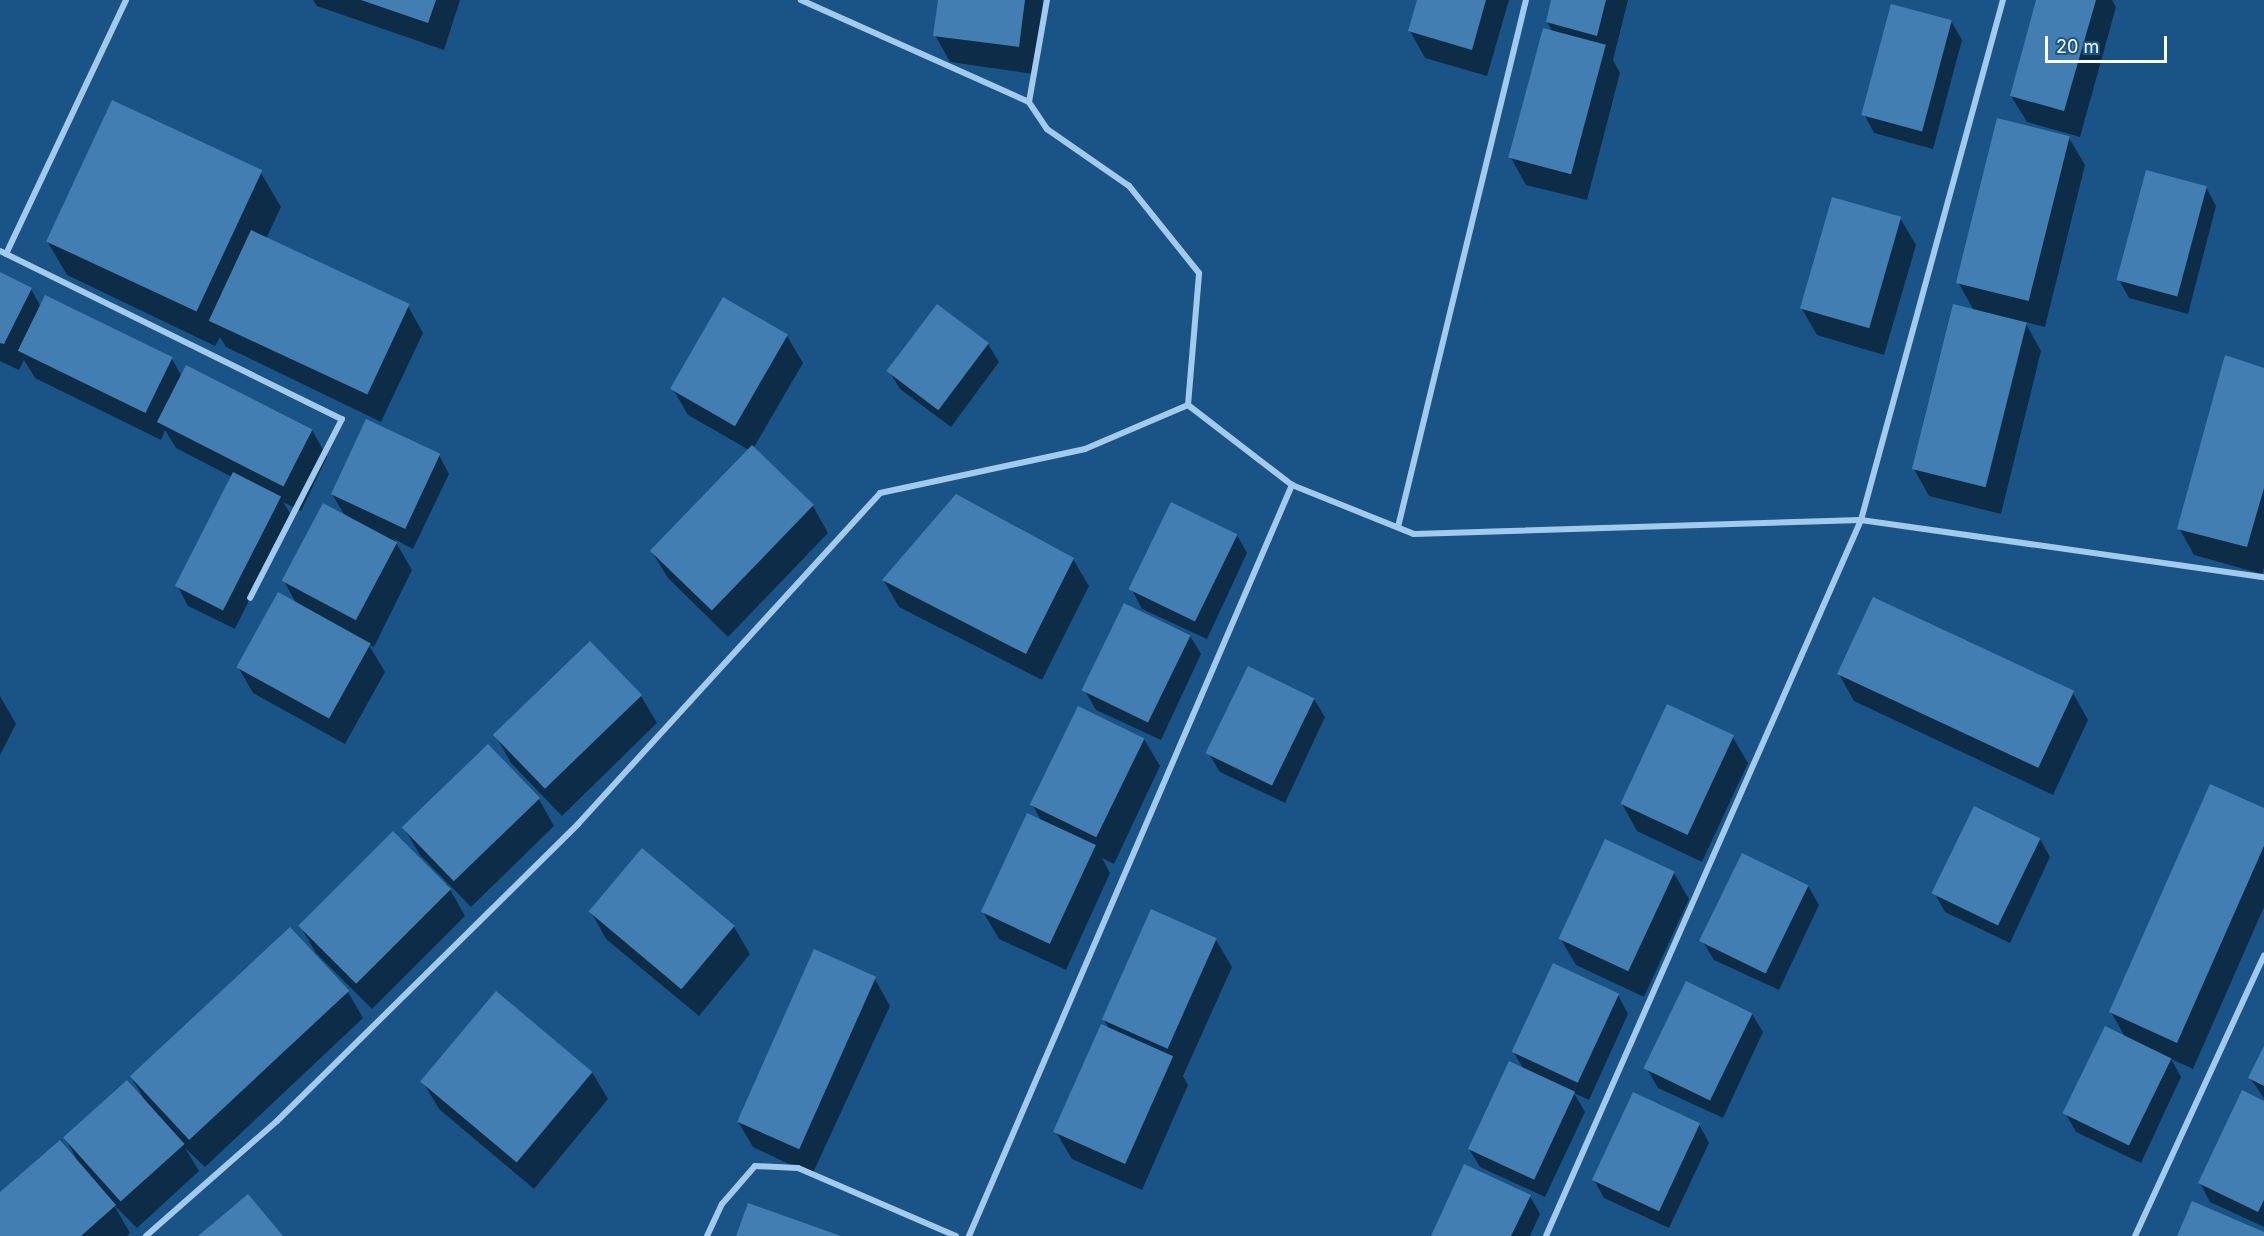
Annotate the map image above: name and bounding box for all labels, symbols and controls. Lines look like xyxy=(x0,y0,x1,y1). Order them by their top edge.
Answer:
scale bar xyxy=(2048,24,2170,62)
text: 20 m xyxy=(2056,36,2099,57)

